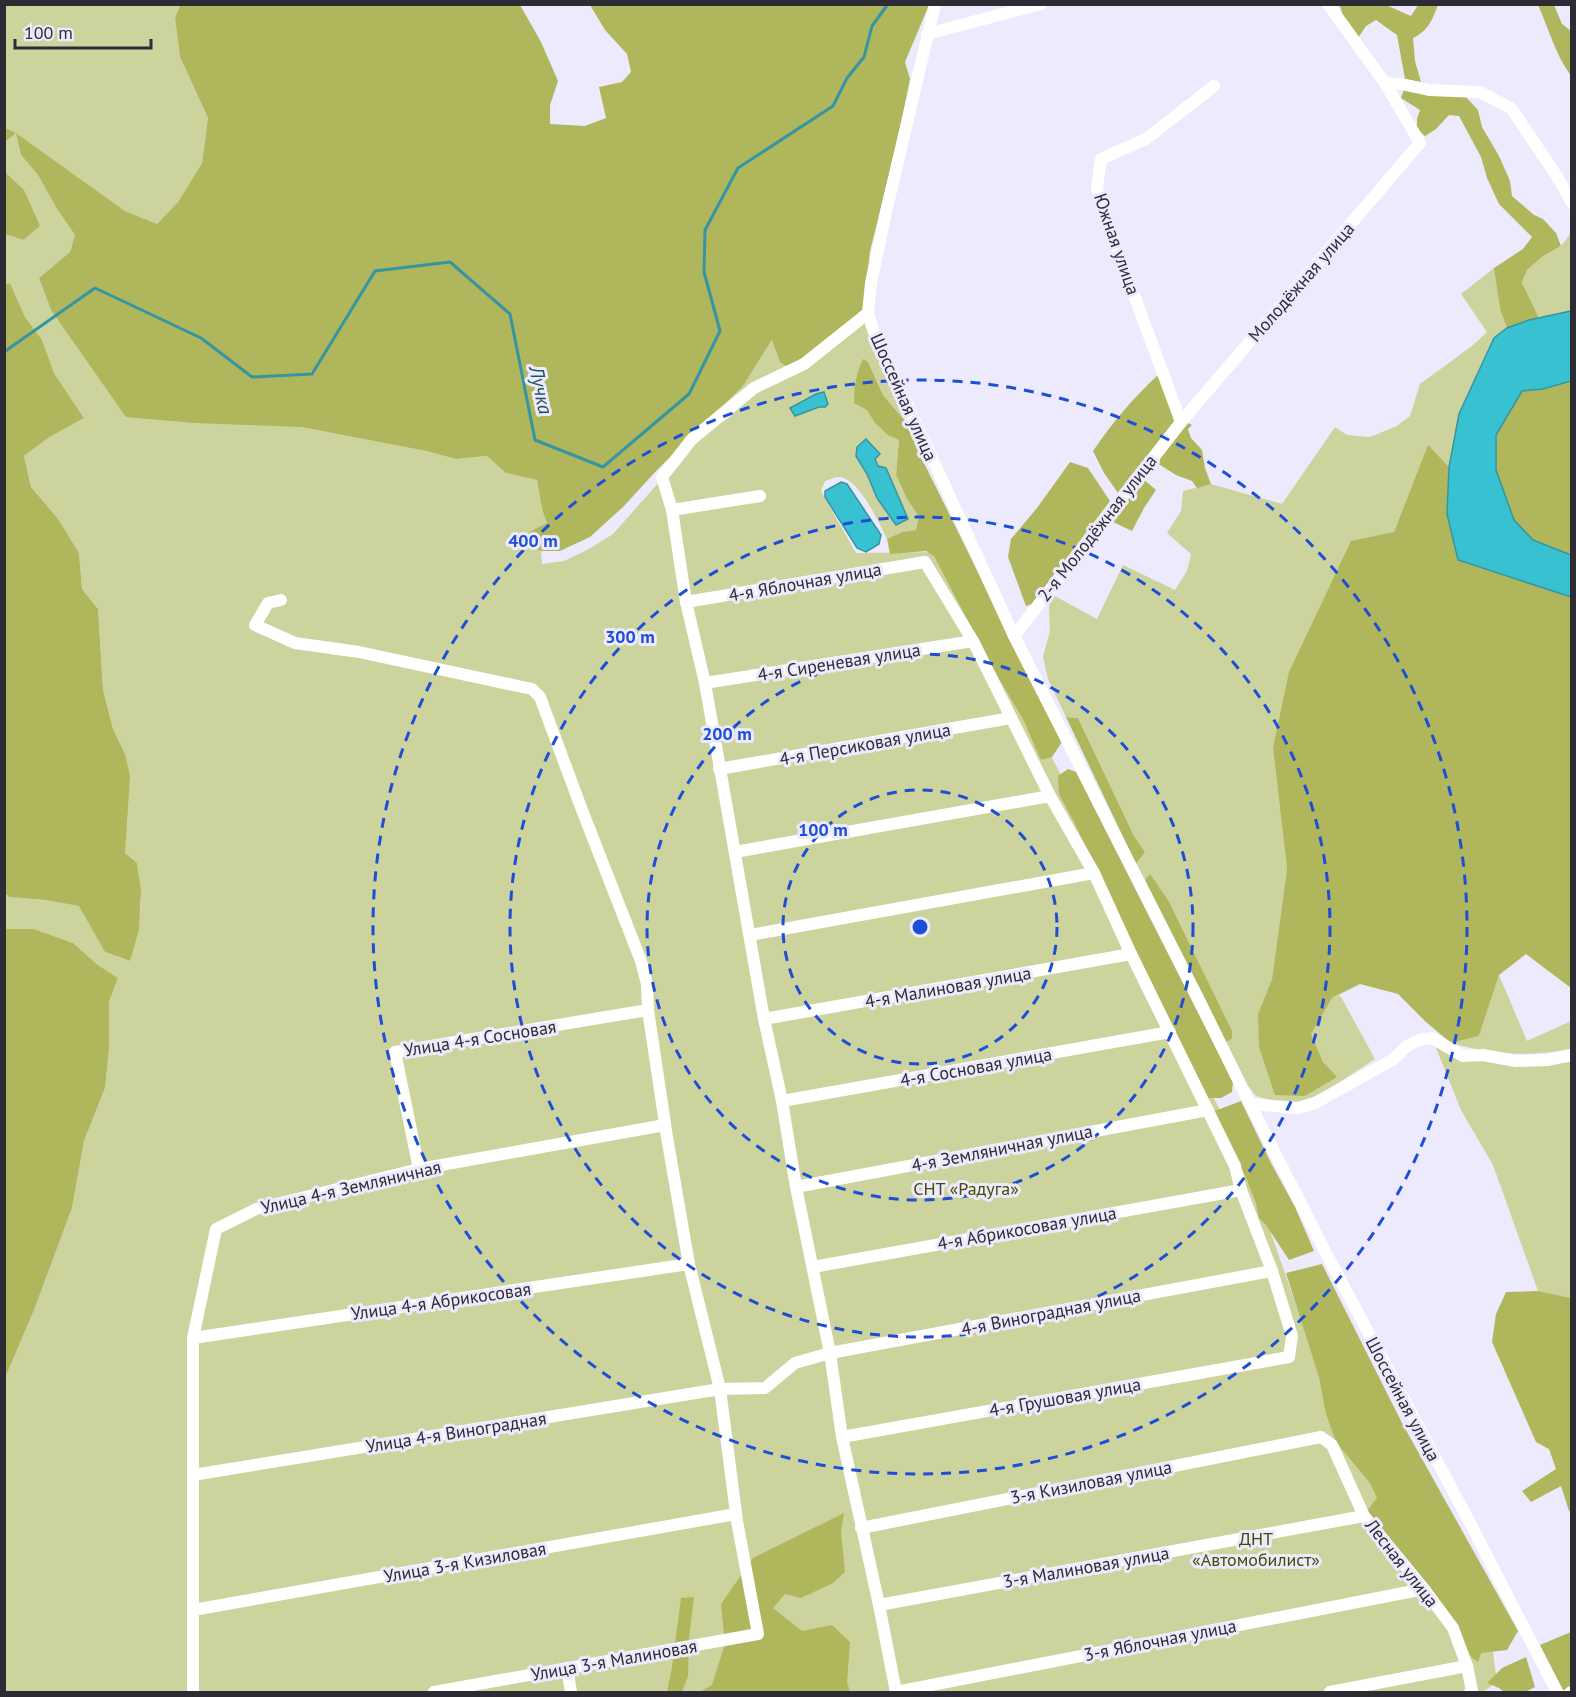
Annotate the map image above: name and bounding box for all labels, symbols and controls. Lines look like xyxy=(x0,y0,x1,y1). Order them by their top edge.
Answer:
scale bar xyxy=(15,12,152,50)
text: 100 m xyxy=(24,21,73,44)
street label: Южная улица xyxy=(1089,190,1145,298)
street label: Молодёжная улица xyxy=(1243,218,1359,346)
street label: Шоссейная улица xyxy=(866,329,942,465)
water label: Лучка xyxy=(523,363,559,417)
street label: 2-я Молодёжная улица xyxy=(1032,450,1162,606)
text: 400 m xyxy=(508,529,558,552)
street label: 4-я Яблочная улица xyxy=(727,557,883,607)
text: 300 m xyxy=(605,625,655,648)
street label: 4-я Сиреневая улица xyxy=(756,638,922,686)
street label: 4-я Персиковая улица xyxy=(778,718,952,770)
text: 200 m xyxy=(702,722,752,745)
text: 100 m xyxy=(798,818,848,841)
centre of rings xyxy=(910,917,930,937)
street label: 4-я Малиновая улица xyxy=(863,961,1033,1013)
street label: Улица 4-я Сосновая xyxy=(402,1015,558,1061)
street label: 4-я Сосновая улица xyxy=(898,1042,1054,1092)
street label: 4-я Земляничная улица xyxy=(910,1119,1094,1177)
street label: Улица 4-я Земляничная xyxy=(259,1155,443,1219)
park label: СНТ «Радуга» xyxy=(913,1177,1019,1200)
street label: 4-я Абрикосовая улица xyxy=(936,1201,1118,1255)
street label: Улица 4-я Абрикосовая xyxy=(350,1277,532,1325)
street label: 4-я Виноградная улица xyxy=(959,1283,1143,1341)
street label: Шоссейная улица xyxy=(1361,1333,1445,1465)
street label: 4-я Грушовая улица xyxy=(987,1372,1143,1422)
street label: Улица 4-я Виноградная xyxy=(364,1406,548,1458)
street label: 3-я Кизиловая улица xyxy=(1008,1455,1174,1509)
street label: Лесная улица xyxy=(1360,1513,1444,1612)
park label: ДНТ «Автомобилист» xyxy=(1192,1527,1320,1571)
street label: Улица 3-я Кизиловая xyxy=(382,1536,548,1588)
street label: 3-я Малиновая улица xyxy=(1001,1541,1171,1593)
street label: 3-я Яблочная улица xyxy=(1082,1614,1238,1666)
street label: Улица 3-я Малиновая xyxy=(529,1634,699,1686)

